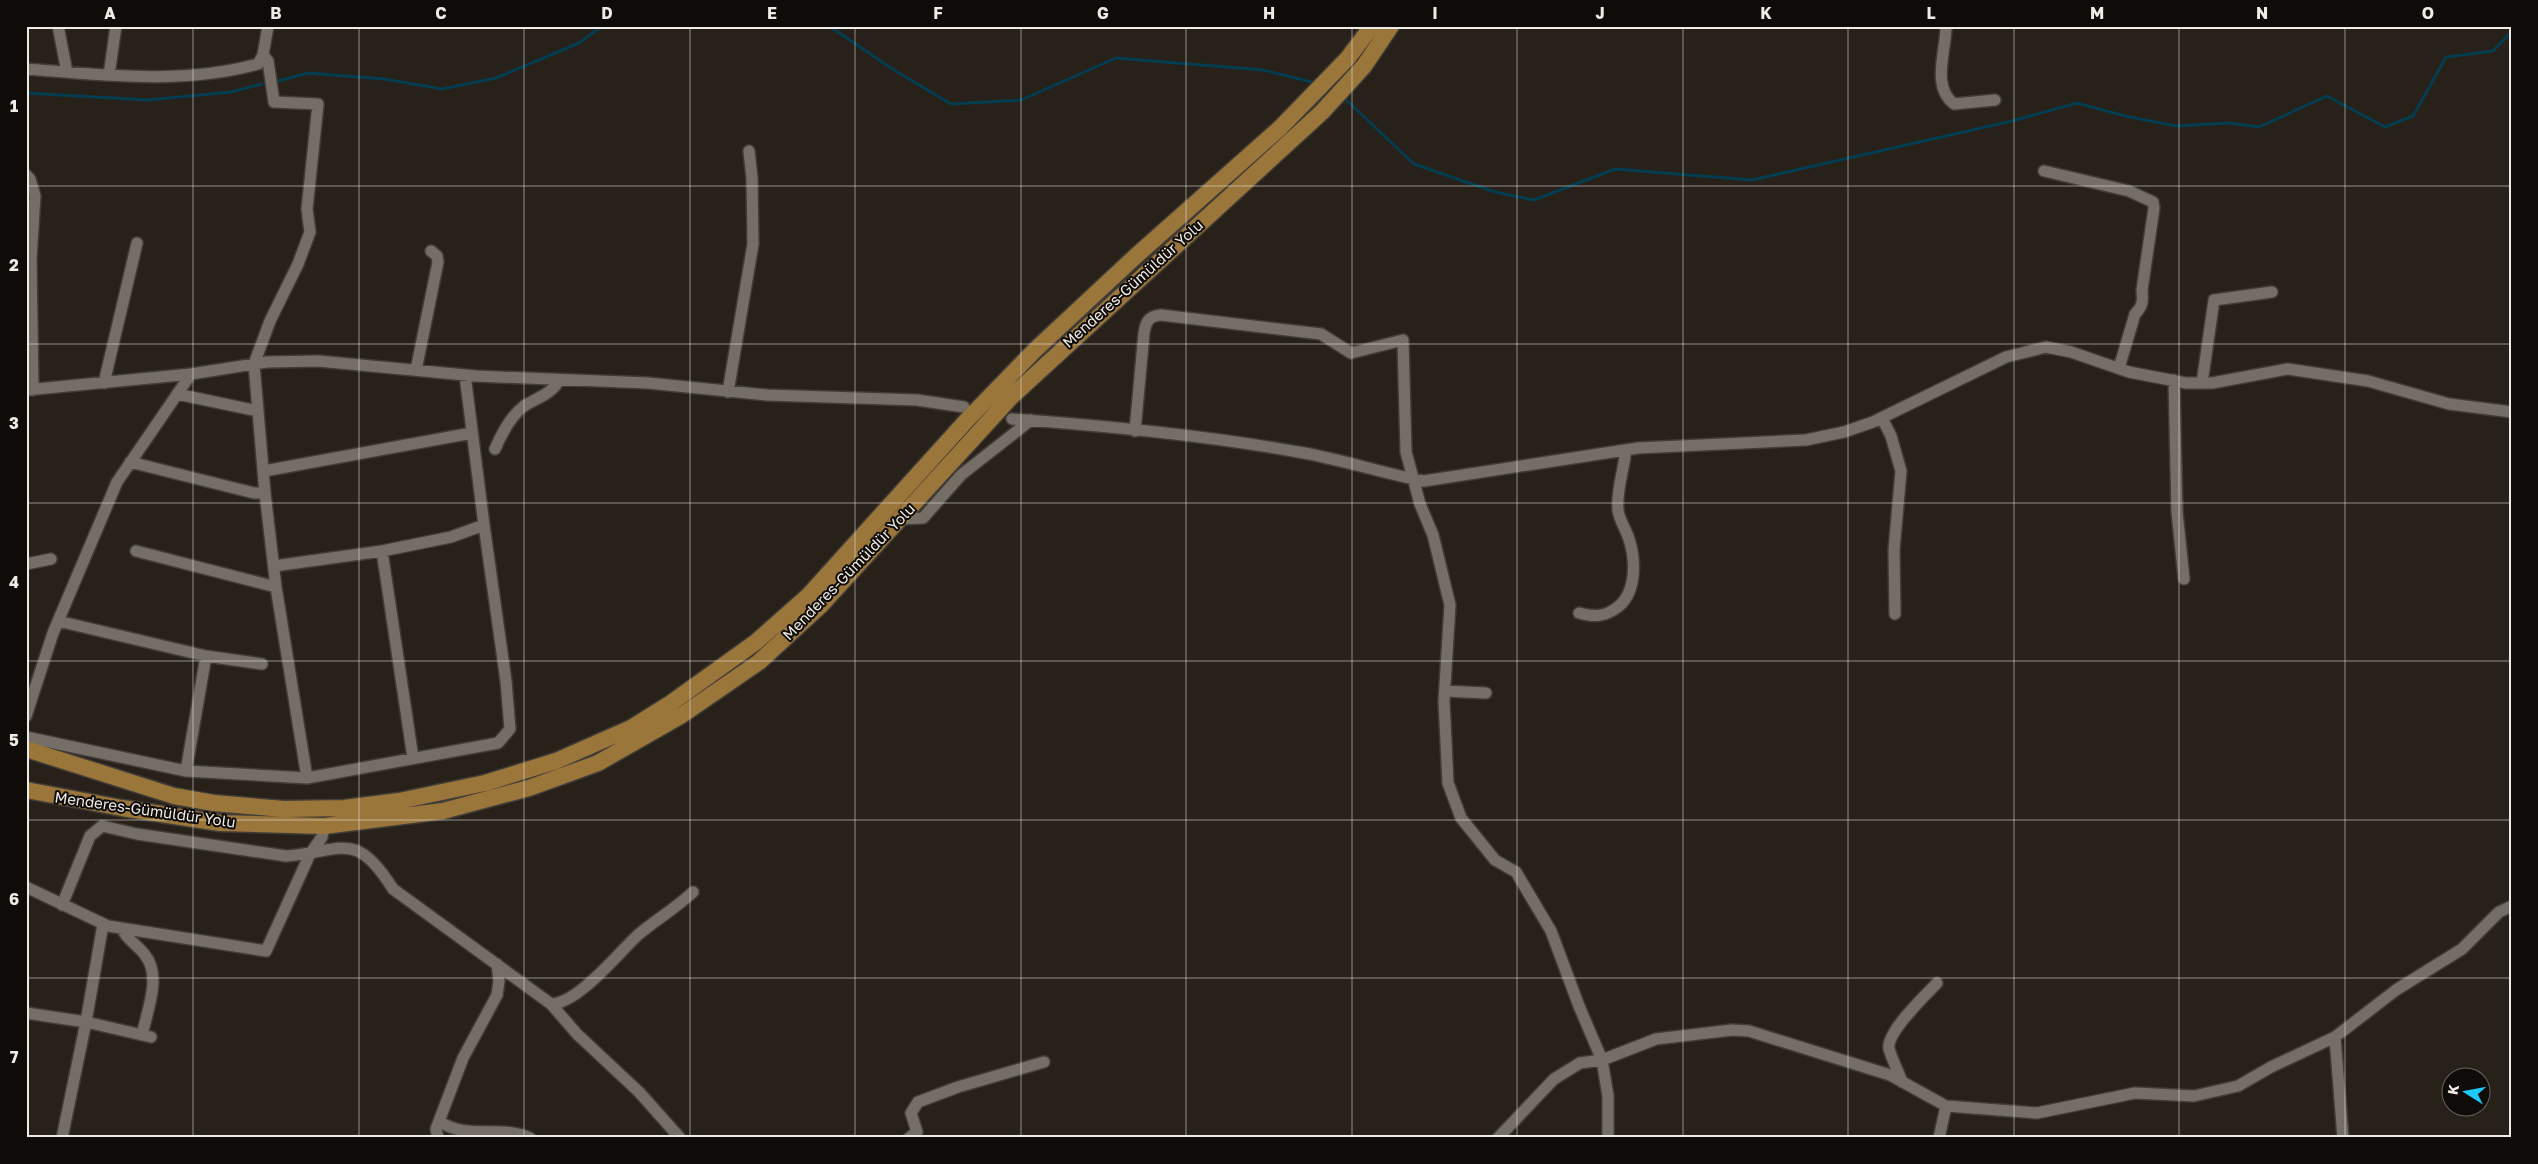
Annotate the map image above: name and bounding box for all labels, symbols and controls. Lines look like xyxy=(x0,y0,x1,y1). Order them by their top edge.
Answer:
text: A xyxy=(104,3,116,23)
text: B xyxy=(270,3,282,23)
text: C xyxy=(435,3,447,23)
text: D xyxy=(601,3,613,23)
text: E xyxy=(767,3,777,23)
text: F xyxy=(933,3,943,23)
text: G xyxy=(1097,3,1109,23)
text: H xyxy=(1263,3,1275,23)
text: I xyxy=(1432,3,1438,23)
text: J xyxy=(1595,3,1605,23)
text: K xyxy=(1760,3,1772,23)
text: L xyxy=(1926,3,1936,23)
text: M xyxy=(2090,3,2104,23)
text: N xyxy=(2256,3,2268,23)
text: O xyxy=(2422,3,2434,23)
text: 1 xyxy=(10,96,18,116)
street label: Menderes-Gümüldür Yolu xyxy=(1058,215,1206,351)
text: 2 xyxy=(9,255,19,275)
text: 3 xyxy=(9,413,19,433)
street label: Menderes-Gümüldür Yolu xyxy=(778,499,918,643)
text: 4 xyxy=(9,572,19,592)
text: 5 xyxy=(9,730,19,750)
street label: Menderes-Gümüldür Yolu xyxy=(53,787,237,831)
text: 6 xyxy=(9,889,19,909)
text: 7 xyxy=(10,1047,19,1067)
north arrow xyxy=(2440,1066,2490,1116)
text: K xyxy=(2443,1083,2462,1096)

